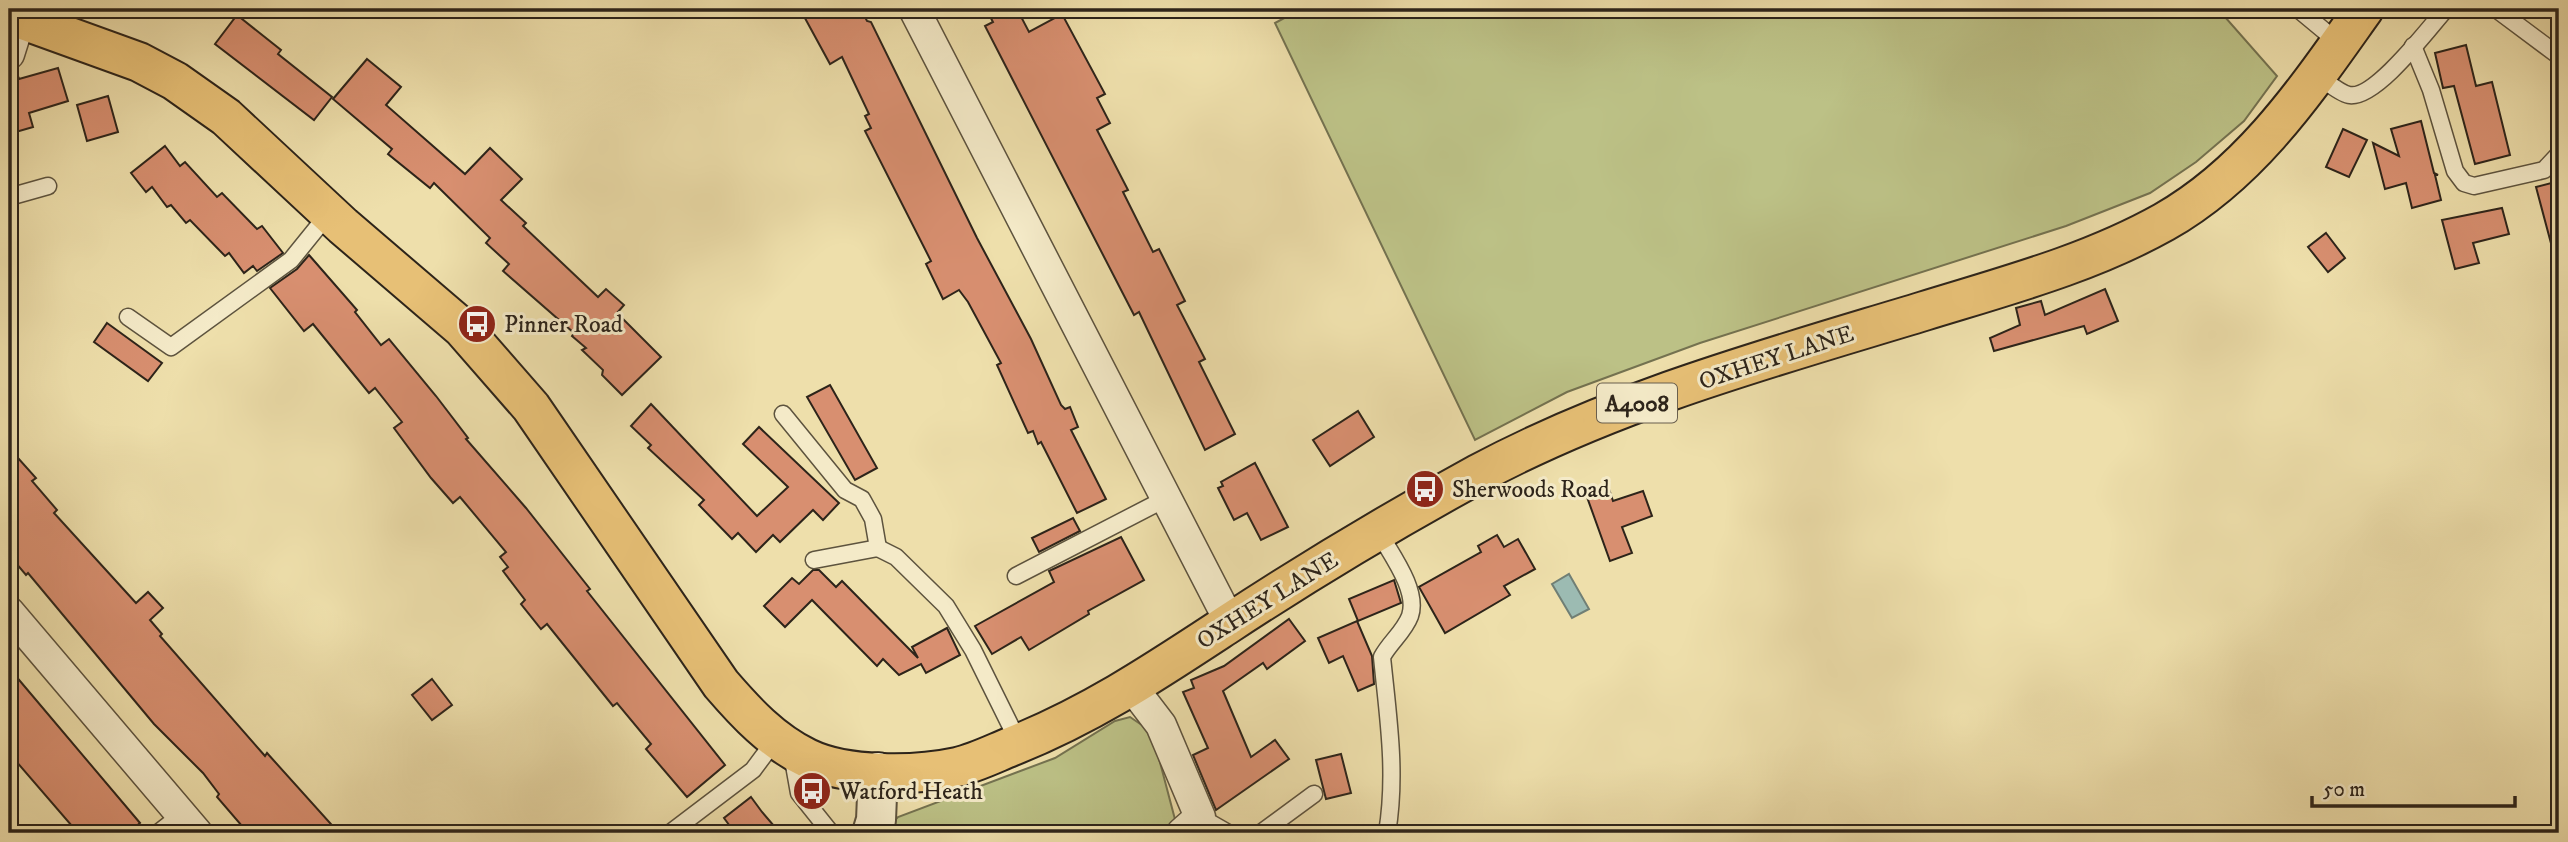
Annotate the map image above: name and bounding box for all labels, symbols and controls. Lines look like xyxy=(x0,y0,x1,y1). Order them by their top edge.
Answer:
bus stop icon: Pinner Road xyxy=(456,303,498,345)
place label: Pinner Road xyxy=(504,310,623,340)
street label: OXHEY LANE xyxy=(1695,319,1858,397)
road number: A4008 xyxy=(1597,384,1677,422)
bus stop icon: Sherwoods Road xyxy=(1404,468,1446,510)
place label: Sherwoods Road xyxy=(1452,475,1610,505)
street label: OXHEY LANE xyxy=(1191,545,1344,656)
scale bar xyxy=(2312,765,2516,809)
bus stop icon: Watford Heath xyxy=(791,770,833,812)
place label: Watford Heath xyxy=(838,777,983,807)
text: 50 m xyxy=(2323,777,2365,803)

